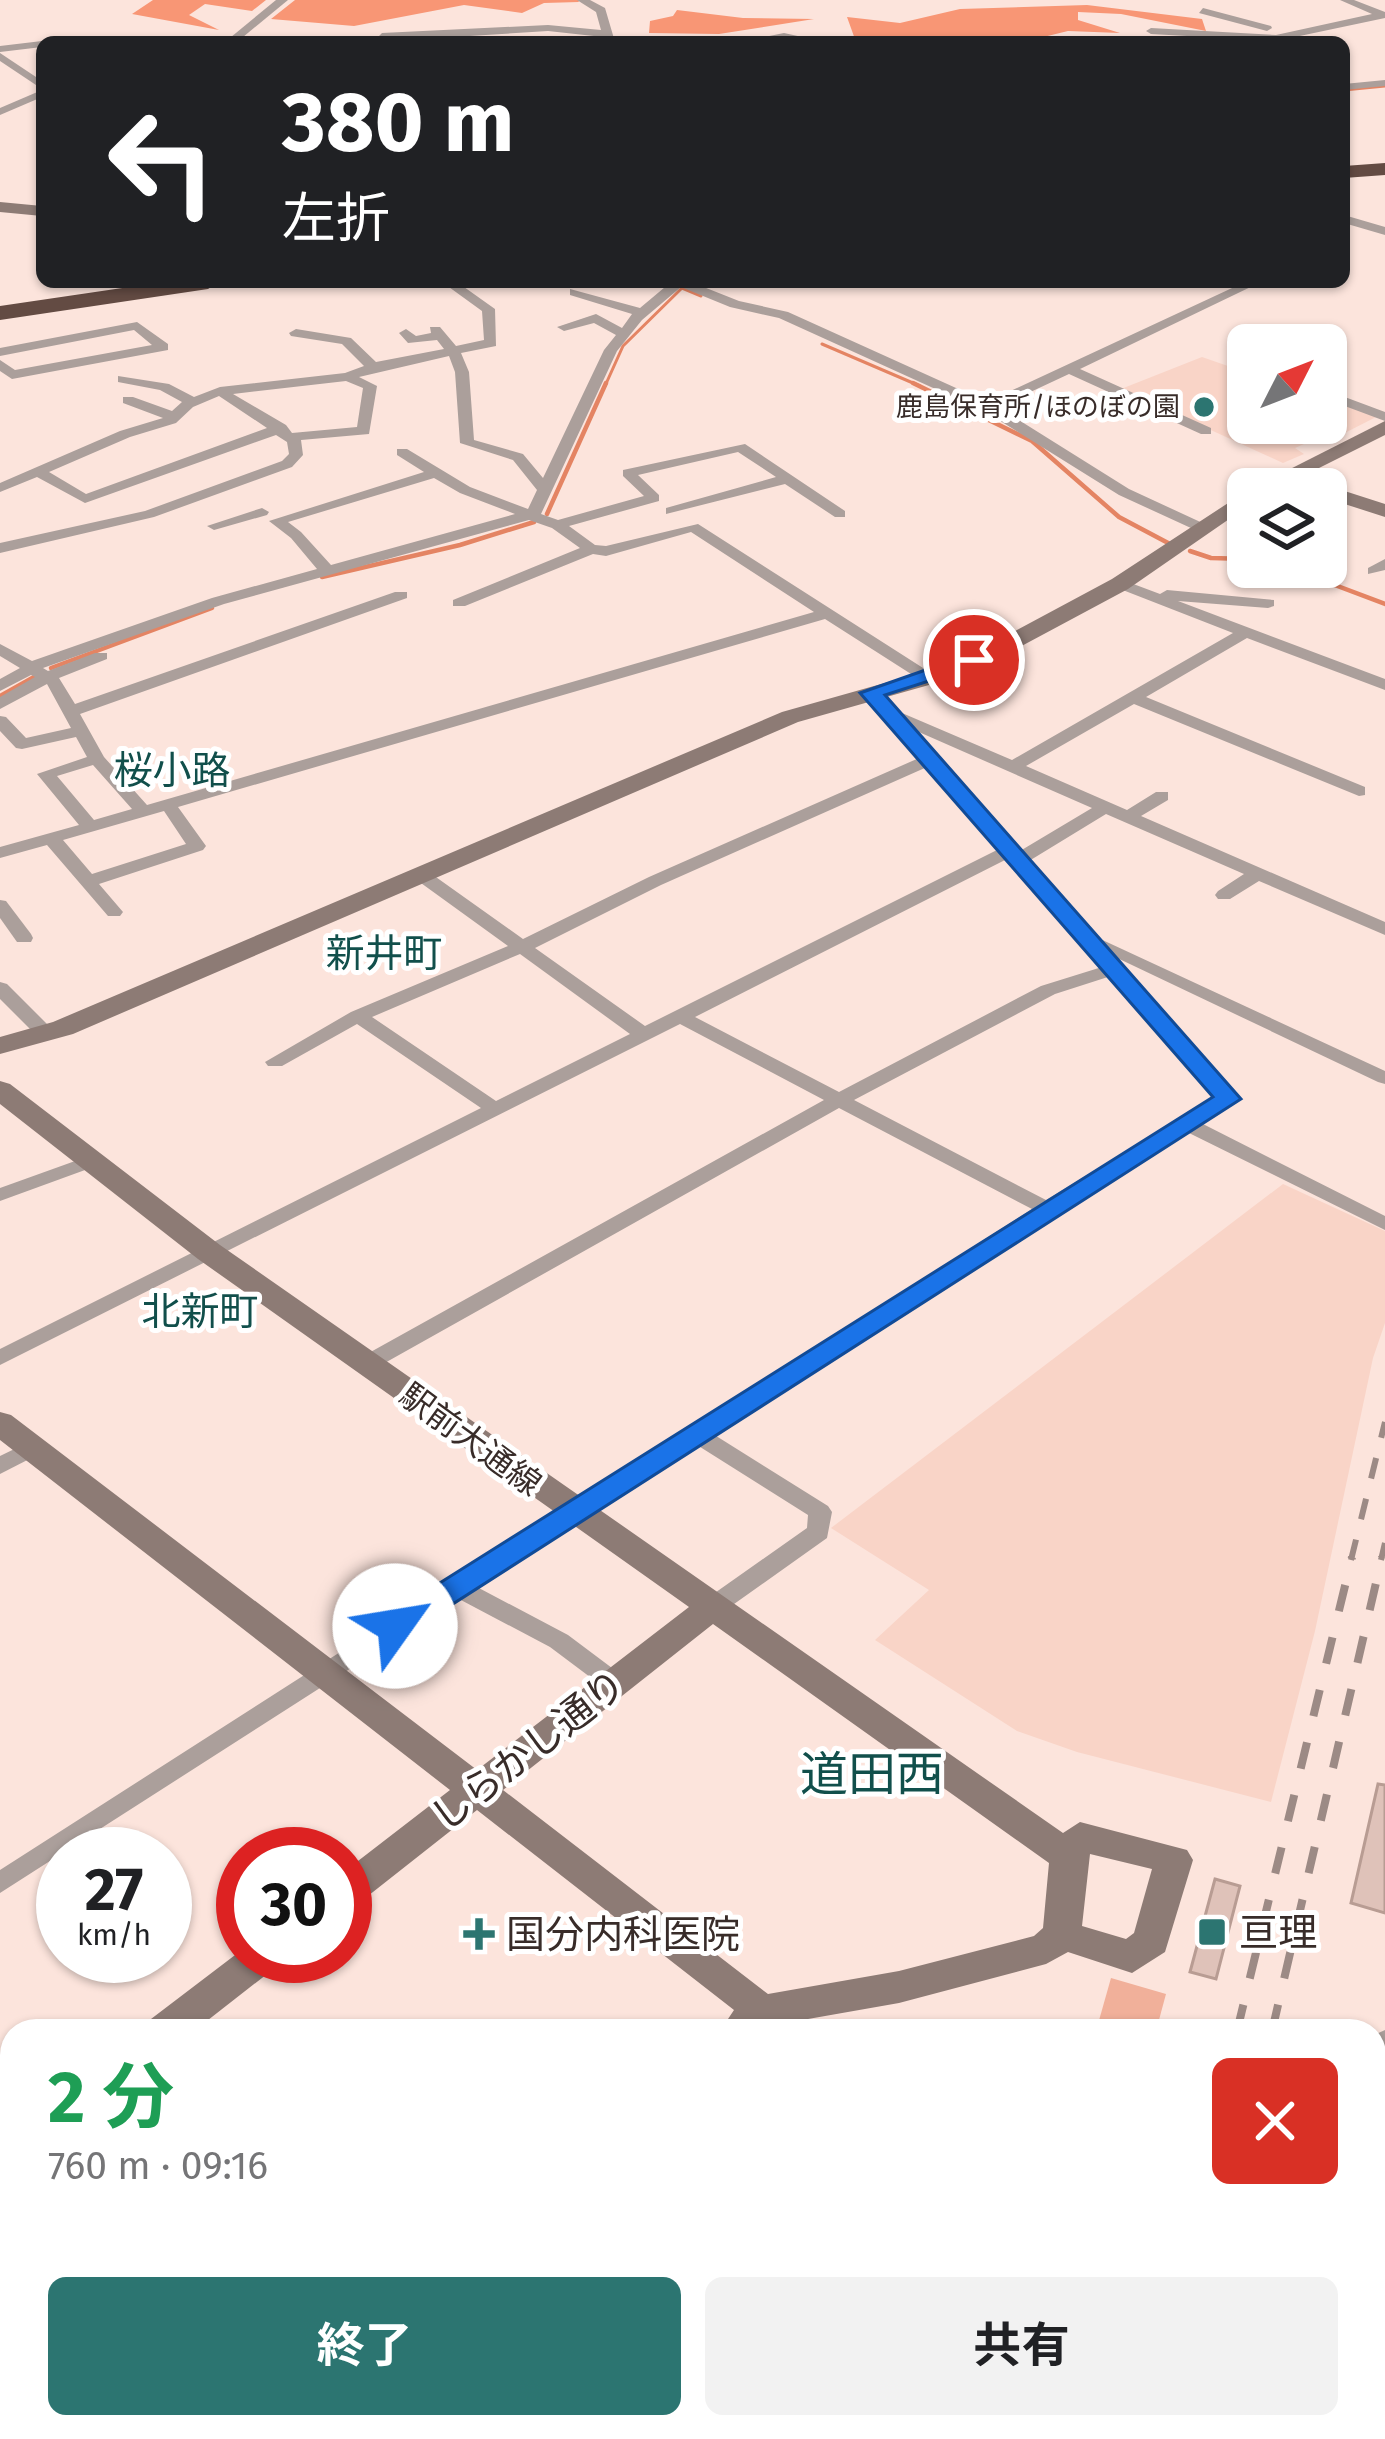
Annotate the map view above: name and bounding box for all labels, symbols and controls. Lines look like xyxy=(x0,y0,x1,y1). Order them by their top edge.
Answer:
text: 380 m xyxy=(282,72,515,173)
icon: left xyxy=(84,84,240,240)
text: 左折 xyxy=(282,187,390,251)
north arrow xyxy=(1227,324,1347,444)
map controls xyxy=(1227,324,1347,588)
place label: 鹿島保育所/ほのぼの園 xyxy=(896,391,1180,423)
marker: 鹿島保育所/ほのぼの園 xyxy=(1191,394,1217,420)
button: layers xyxy=(1227,468,1347,588)
pin xyxy=(923,609,1025,711)
icon: arrive xyxy=(941,627,1007,693)
district label: 桜小路 xyxy=(113,748,231,794)
district label: 新井町 xyxy=(325,931,443,977)
district label: 北新町 xyxy=(141,1289,259,1335)
street label: 駅前大通線 xyxy=(392,1375,549,1504)
position arrow xyxy=(332,1563,458,1689)
street label: しらかし通り xyxy=(422,1661,635,1841)
district label: 道田西 xyxy=(800,1746,944,1804)
speed limit sign: 30 xyxy=(216,1827,372,1983)
text: 27 xyxy=(85,1854,143,1926)
place label: 亘理 xyxy=(1239,1910,1317,1956)
place label: 国分内科医院 xyxy=(506,1912,740,1958)
marker: 亘理 xyxy=(1196,1916,1228,1948)
text: km/h xyxy=(77,1917,151,1953)
marker: 国分内科医院 xyxy=(463,1918,495,1950)
text: 2 分 xyxy=(48,2055,174,2141)
button: close xyxy=(1212,2058,1338,2184)
text: 760 m · 09:16 xyxy=(48,2143,268,2189)
button: 終了 xyxy=(48,2277,681,2415)
button: 共有 xyxy=(705,2277,1338,2415)

